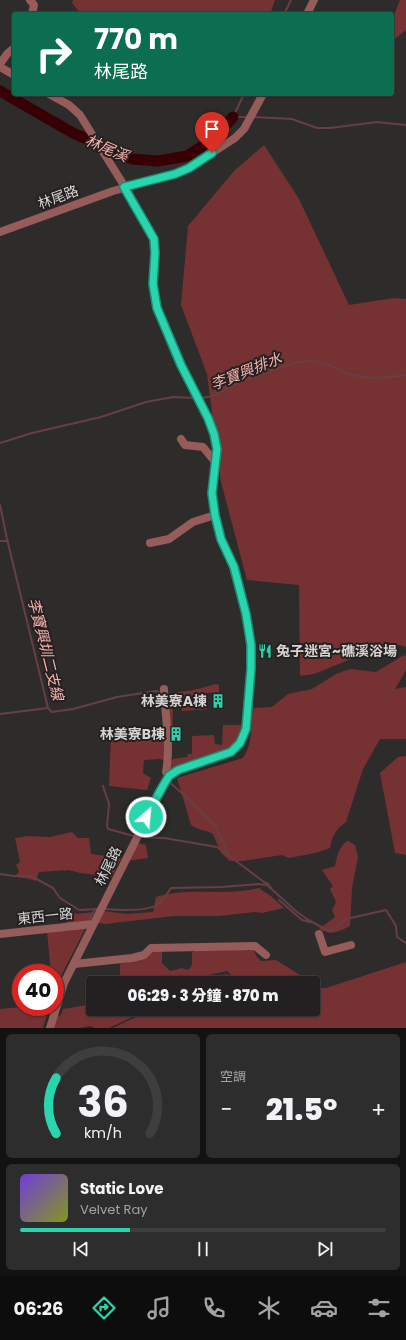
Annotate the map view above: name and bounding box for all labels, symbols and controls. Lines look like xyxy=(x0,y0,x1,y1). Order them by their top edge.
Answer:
text: 770 m xyxy=(94,20,178,59)
icon: right xyxy=(28,28,80,80)
text: 林尾路 xyxy=(94,59,148,84)
pin xyxy=(195,112,229,153)
icon: arrive xyxy=(201,118,223,140)
water label: 林尾溪 xyxy=(82,130,134,167)
street label: 林尾路 xyxy=(35,180,81,214)
water label: 李寶興排水 xyxy=(207,347,286,395)
water label: 李寶興圳二支線 xyxy=(23,596,69,704)
place label: 兔子迷宮~礁溪浴場 xyxy=(276,641,397,661)
restaurant icon: 兔子迷宮~礁溪浴場 xyxy=(257,643,273,659)
place label: 林美寮A棟 xyxy=(141,691,207,711)
building icon: 林美寮A棟 xyxy=(210,693,226,709)
place label: 林美寮B棟 xyxy=(100,724,165,744)
building icon: 林美寮B棟 xyxy=(168,726,184,742)
position arrow xyxy=(125,796,167,838)
street label: 林尾路 xyxy=(90,843,126,889)
street label: 東西一路 xyxy=(16,903,74,929)
speed limit sign: 40 xyxy=(12,964,64,1016)
text: 06:29 · 3 分鐘 · 870 m xyxy=(127,985,279,1006)
text: 空調 xyxy=(220,1067,246,1086)
text: 36 xyxy=(77,1073,129,1132)
text: 21.5° xyxy=(266,1088,337,1131)
text: − xyxy=(220,1094,232,1125)
text: + xyxy=(371,1094,386,1125)
text: km/h xyxy=(84,1123,122,1143)
text: Static Love xyxy=(80,1178,164,1199)
text: Velvet Ray xyxy=(80,1200,148,1219)
icon: previous xyxy=(70,1238,92,1260)
icon: pause xyxy=(192,1238,214,1260)
icon: next xyxy=(314,1238,336,1260)
icon: directions xyxy=(90,1294,118,1322)
icon: music xyxy=(145,1294,173,1322)
icon: phone xyxy=(200,1294,228,1322)
icon: climate xyxy=(255,1294,283,1322)
icon: car xyxy=(310,1294,338,1322)
icon: filters xyxy=(365,1294,393,1322)
text: 06:26 xyxy=(13,1296,63,1321)

